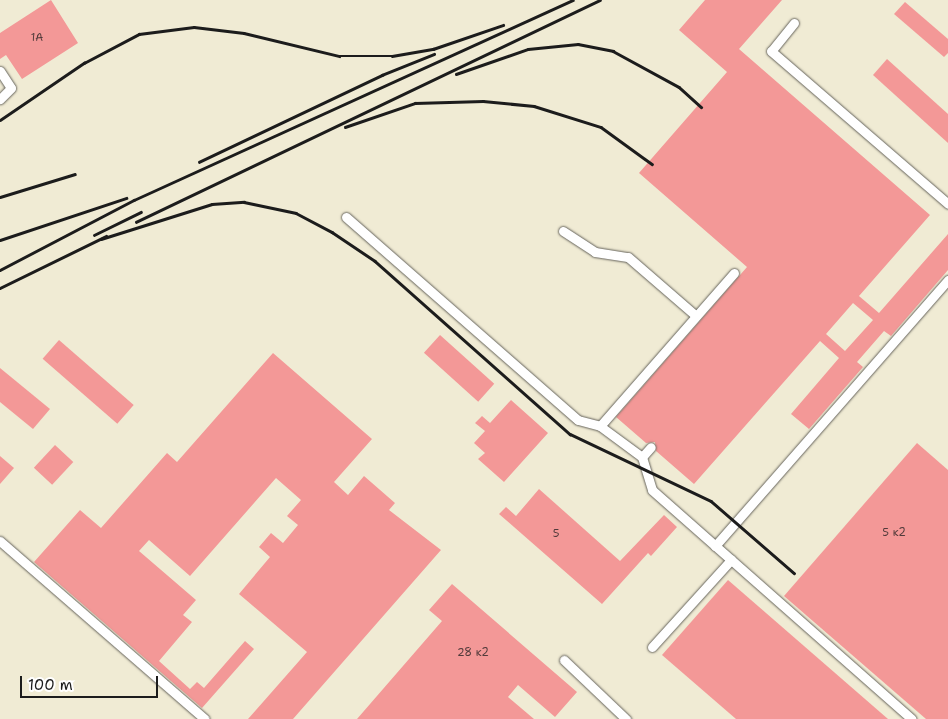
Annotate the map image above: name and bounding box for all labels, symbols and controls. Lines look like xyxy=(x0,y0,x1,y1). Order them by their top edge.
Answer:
house number: 1А xyxy=(31,31,43,45)
house number: 5 к2 xyxy=(882,526,906,540)
house number: 5 xyxy=(553,527,559,541)
house number: 28 к2 xyxy=(457,646,489,660)
scale bar xyxy=(22,666,160,698)
text: 100 m xyxy=(28,675,73,695)

